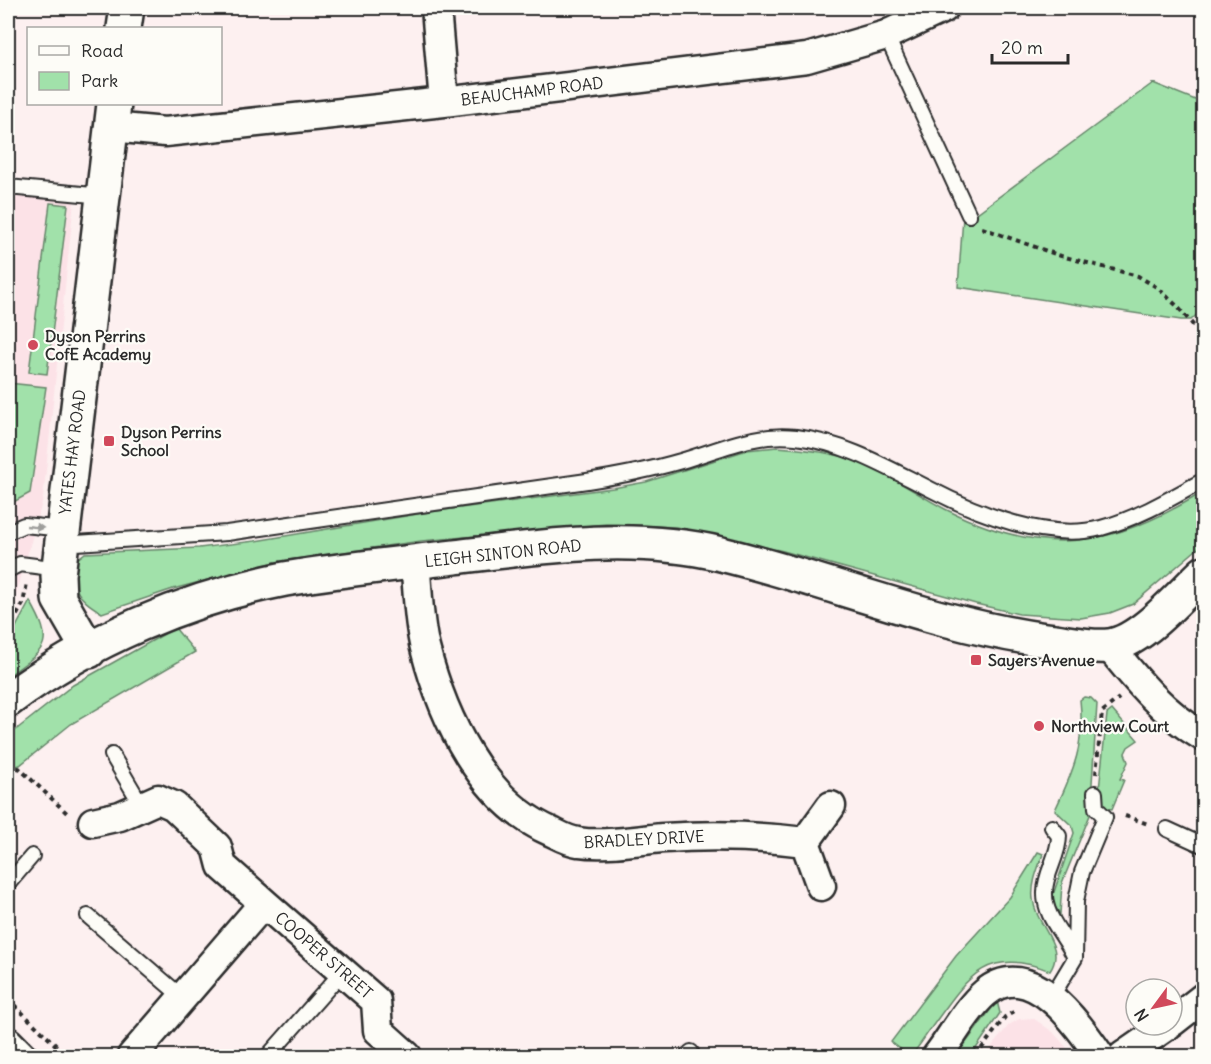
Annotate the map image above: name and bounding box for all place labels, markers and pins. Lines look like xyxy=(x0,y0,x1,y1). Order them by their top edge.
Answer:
place label: Dyson Perrins CofE Academy xyxy=(45,326,151,365)
marker: Dyson Perrins CofE Academy xyxy=(26,338,40,352)
place label: Dyson Perrins School xyxy=(121,422,222,460)
marker: Dyson Perrins School xyxy=(102,434,116,448)
place label: Sayers Avenue xyxy=(988,650,1095,671)
marker: Sayers Avenue xyxy=(969,653,983,667)
place label: Northview Court xyxy=(1051,716,1170,736)
marker: Northview Court xyxy=(1032,719,1046,733)

